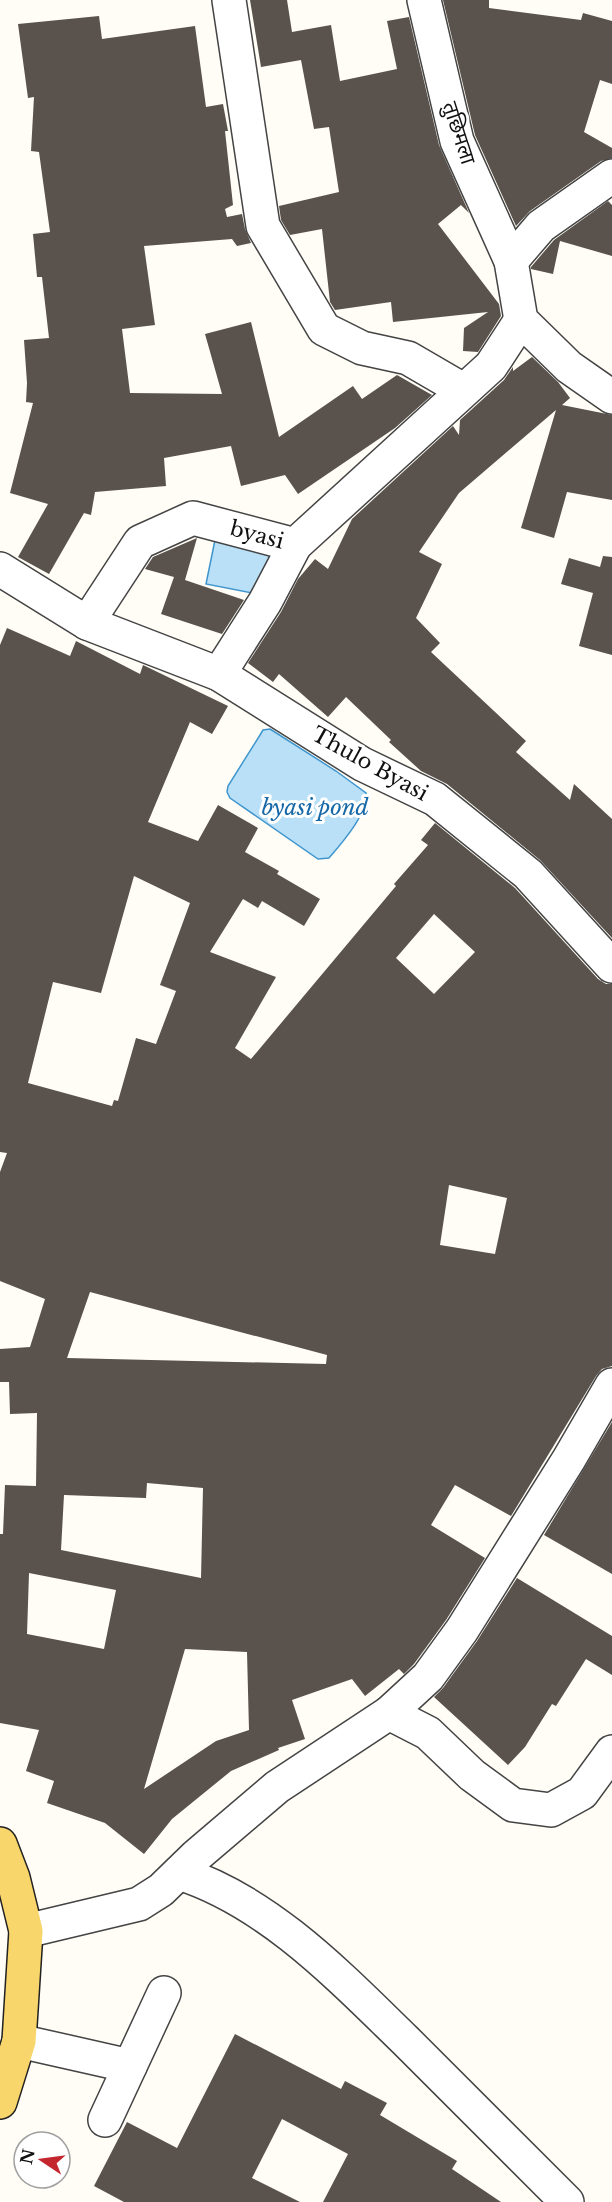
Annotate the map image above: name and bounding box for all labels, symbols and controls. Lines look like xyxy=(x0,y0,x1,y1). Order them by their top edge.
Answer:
street label: तुछिमला xyxy=(437,98,481,168)
street label: byasi xyxy=(226,515,287,555)
street label: Thulo Byasi xyxy=(307,721,433,807)
water label: byasi pond xyxy=(261,794,369,821)
north arrow xyxy=(12,2130,72,2190)
text: N xyxy=(16,2147,39,2166)

